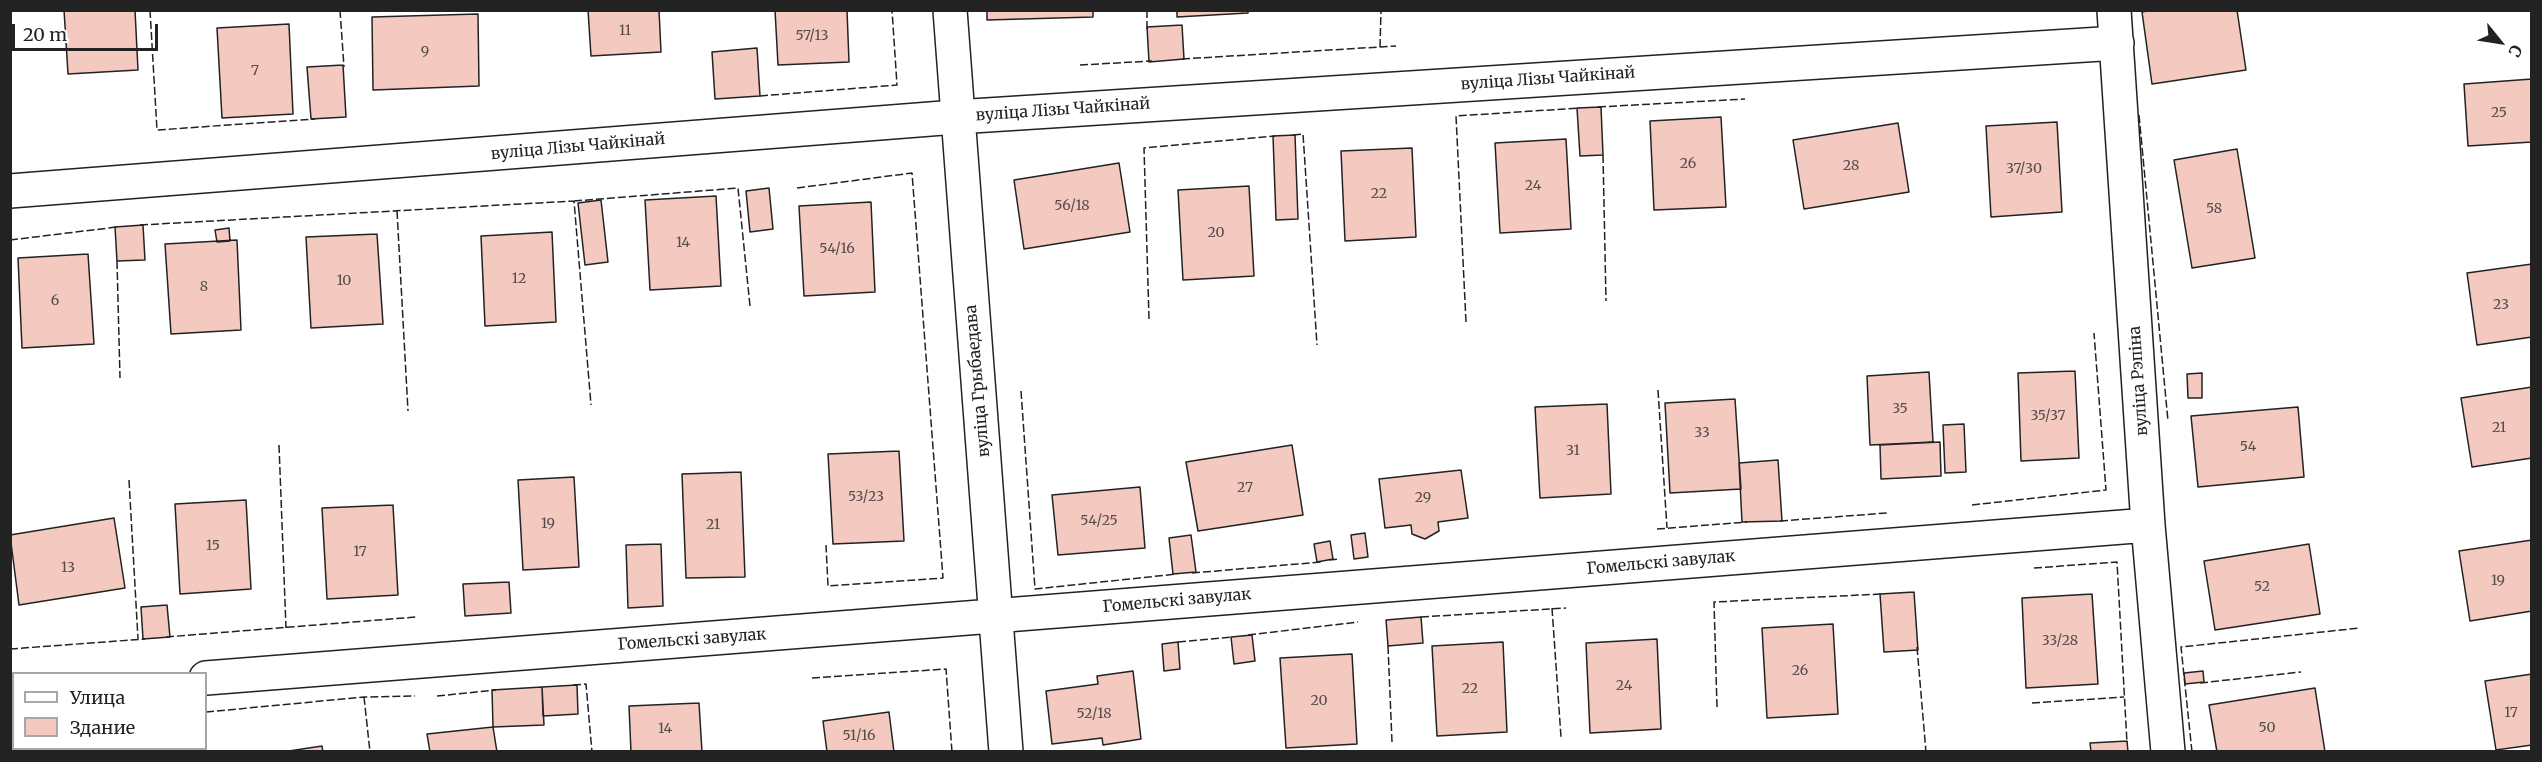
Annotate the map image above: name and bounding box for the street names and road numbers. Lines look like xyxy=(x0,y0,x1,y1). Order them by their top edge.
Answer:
street label: вуліца Лізы Чайкінай xyxy=(1460,63,1636,95)
street label: вуліца Лізы Чайкінай xyxy=(975,94,1151,126)
street label: вуліца Лізы Чайкінай xyxy=(490,130,666,164)
street label: вуліца Грыбаедава xyxy=(962,304,994,458)
street label: вуліца Рэпіна xyxy=(2126,325,2152,437)
street label: Гомельскі завулак xyxy=(1586,547,1736,579)
street label: Гомельскі завулак xyxy=(1102,585,1252,617)
street label: Гомельскі завулак xyxy=(617,625,767,655)

